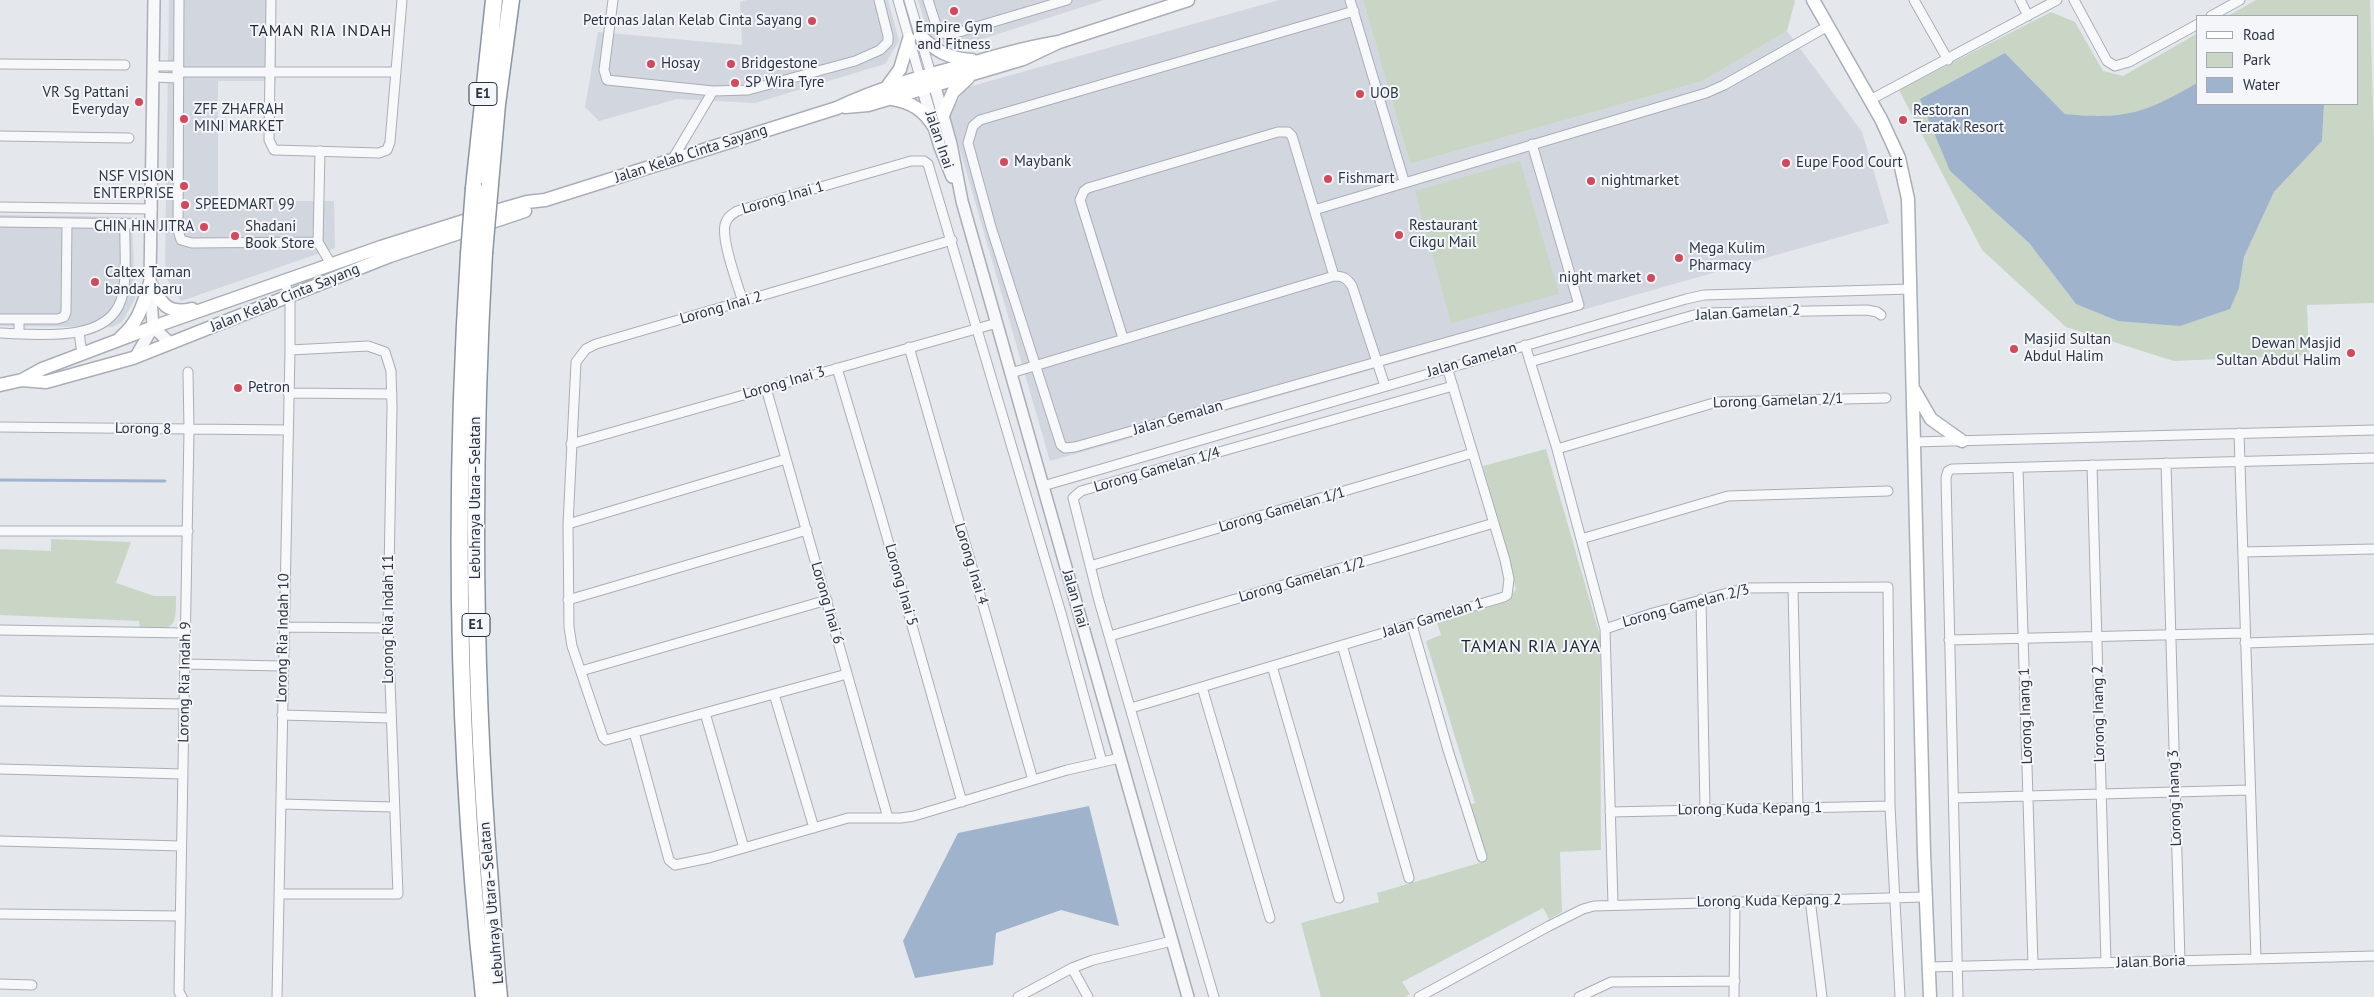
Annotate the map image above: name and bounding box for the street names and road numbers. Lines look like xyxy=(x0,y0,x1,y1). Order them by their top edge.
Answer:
road number: E1 xyxy=(469,82,497,106)
street label: Jalan Inai xyxy=(921,109,957,171)
street label: Jalan Kelab Cinta Sayang xyxy=(613,121,769,187)
street label: Lorong Inai 1 xyxy=(740,178,826,218)
street label: Jalan Kelab Cinta Sayang xyxy=(208,260,362,336)
street label: Lorong Inai 2 xyxy=(678,288,764,328)
street label: Jalan Gamelan 2 xyxy=(1695,301,1801,325)
street label: Jalan Gamelan xyxy=(1425,339,1519,381)
street label: Lorong Inai 3 xyxy=(741,363,827,403)
street label: Lorong Gamelan 2/1 xyxy=(1713,390,1843,412)
street label: Jalan Gemalan xyxy=(1131,397,1225,439)
street label: Lebuhraya Utara–Selatan xyxy=(467,417,485,579)
street label: Lorong 8 xyxy=(115,420,171,438)
street label: Lorong Gamelan 1/4 xyxy=(1092,443,1222,497)
street label: Lorong Gamelan 1/1 xyxy=(1217,483,1347,537)
street label: Lorong Inai 4 xyxy=(950,521,992,607)
street label: Lorong Inai 5 xyxy=(881,542,921,628)
street label: Lorong Gamelan 1/2 xyxy=(1237,553,1367,607)
street label: Lorong Ria Indah 11 xyxy=(380,554,398,684)
street label: Lorong Inai 6 xyxy=(807,560,847,646)
street label: Jalan Inai xyxy=(1058,568,1092,630)
street label: Lorong Ria Indah 10 xyxy=(273,573,293,703)
street label: Lorong Gamelan 2/3 xyxy=(1621,580,1751,632)
street label: Jalan Gamelan 1 xyxy=(1380,594,1486,642)
road number: E1 xyxy=(462,614,490,636)
street label: Lorong Ria Indah 9 xyxy=(175,621,195,743)
street label: Lorong Inang 2 xyxy=(2089,665,2109,763)
street label: Lorong Inang 1 xyxy=(2015,667,2037,765)
street label: Lorong Inang 3 xyxy=(2164,749,2186,847)
street label: Lorong Kuda Kepang 1 xyxy=(1678,799,1822,819)
street label: Lebuhraya Utara–Selatan xyxy=(476,821,508,985)
street label: Lorong Kuda Kepang 2 xyxy=(1697,891,1841,911)
street label: Jalan Boria xyxy=(2116,952,2186,972)

